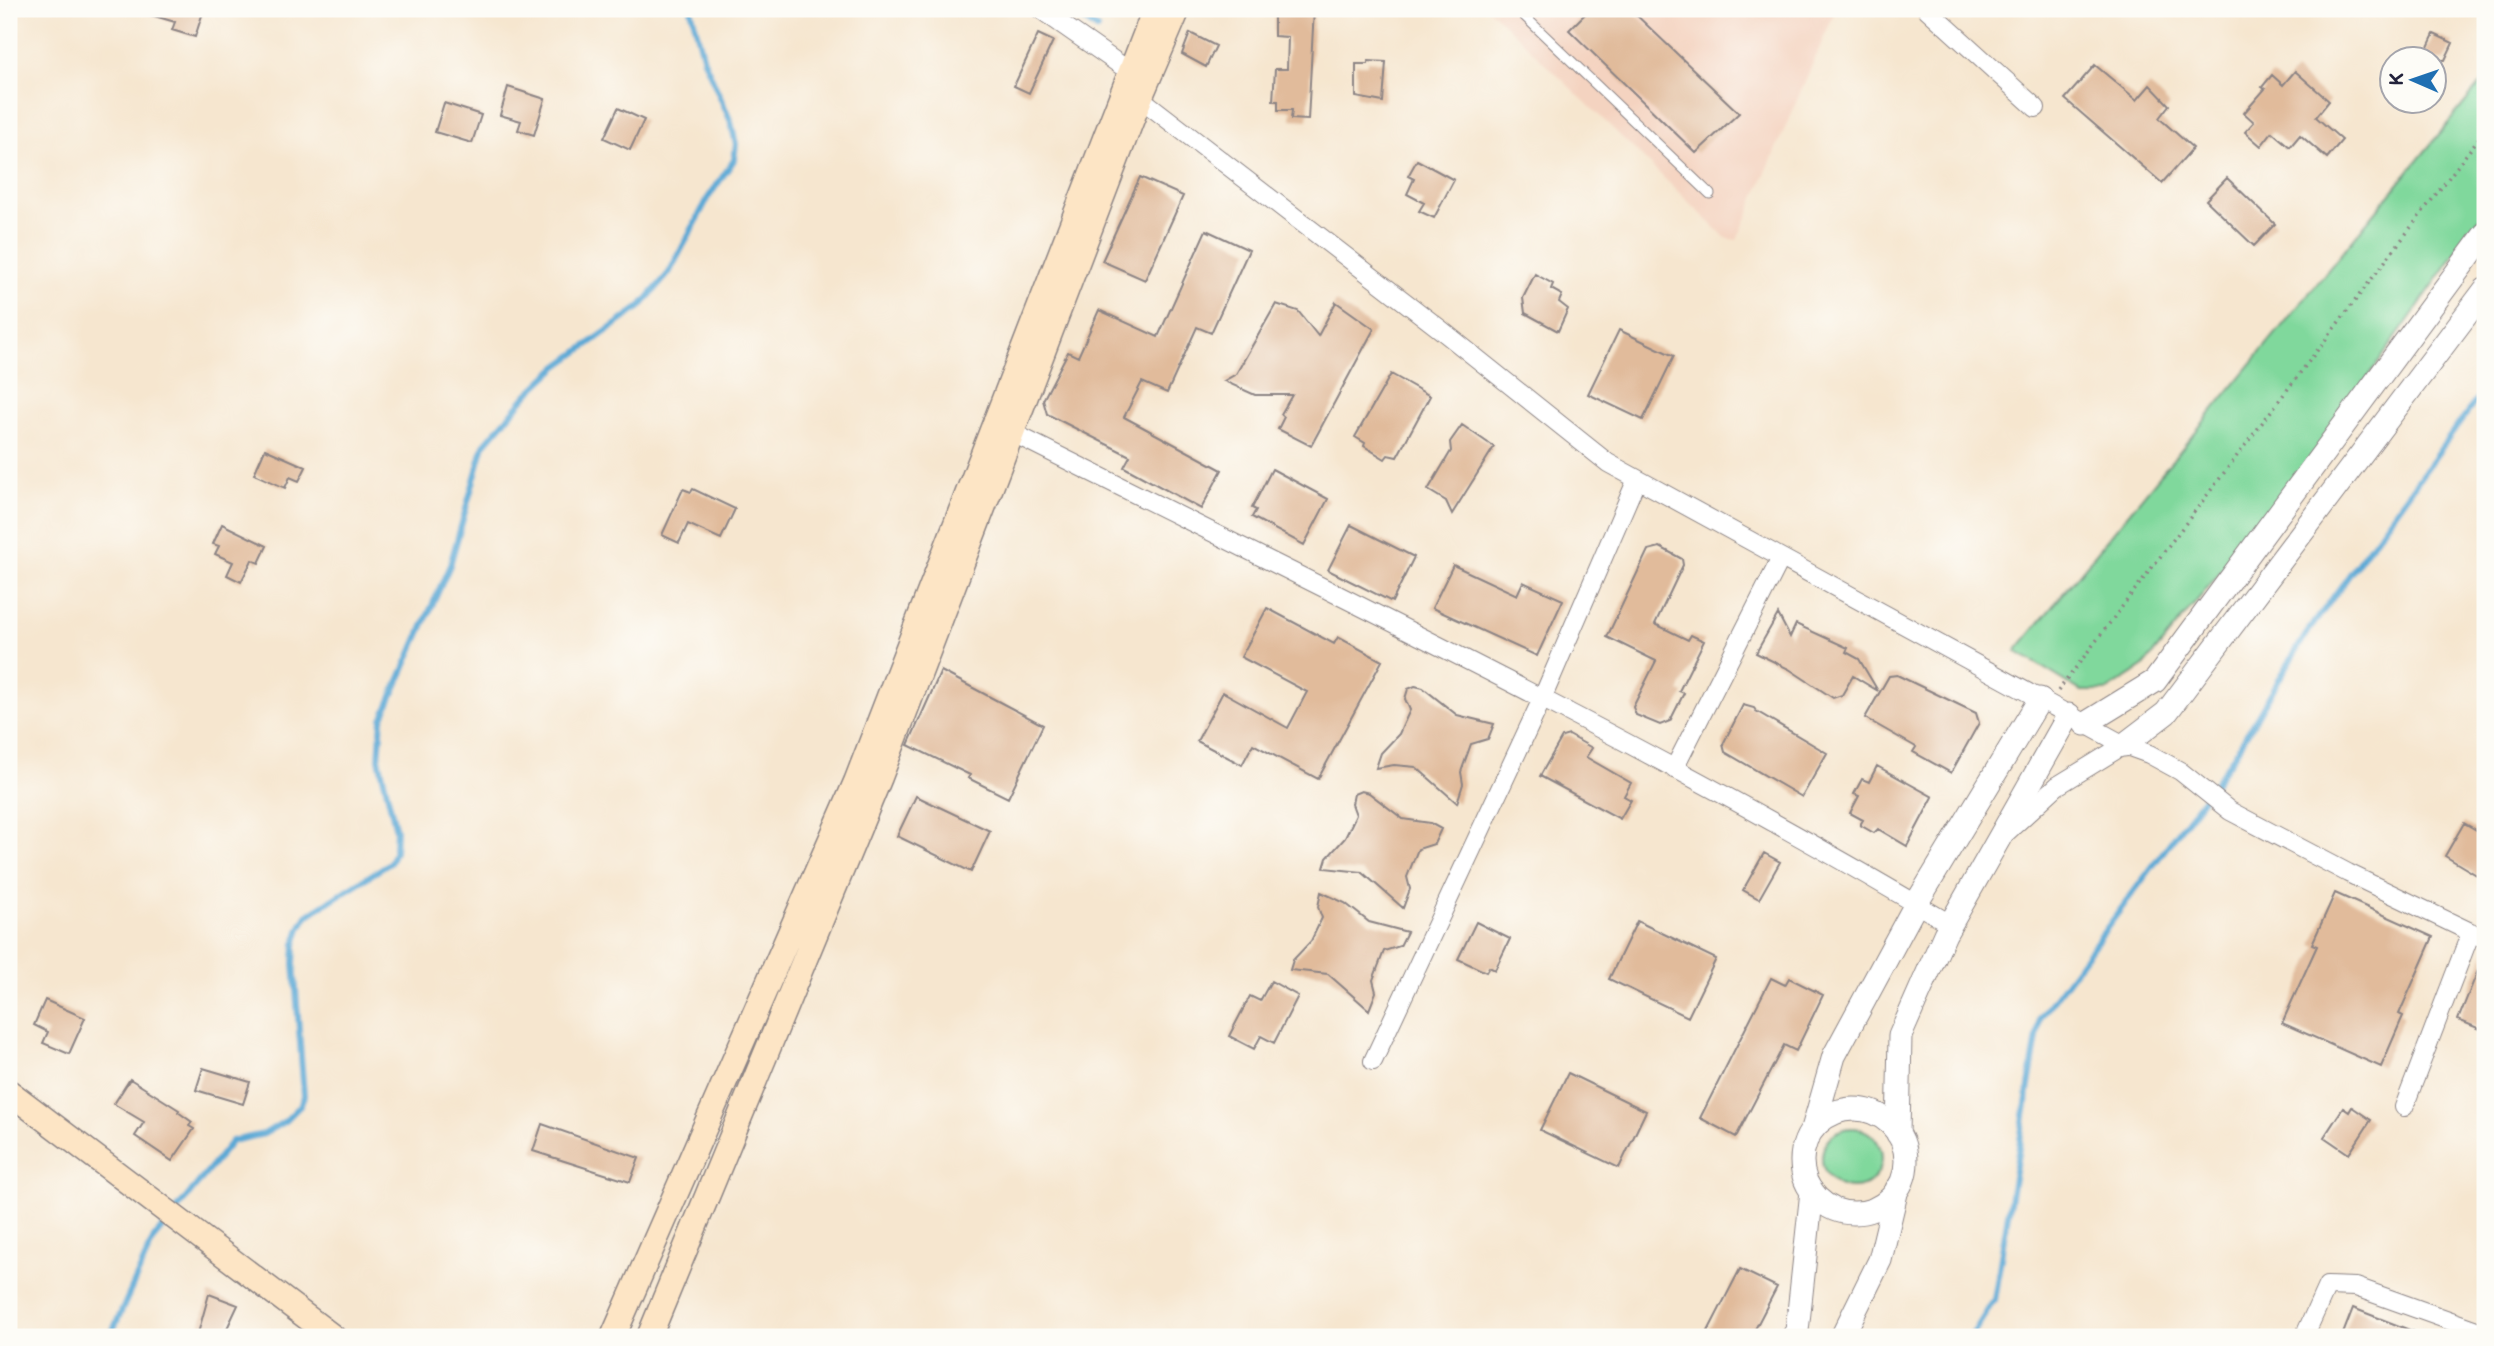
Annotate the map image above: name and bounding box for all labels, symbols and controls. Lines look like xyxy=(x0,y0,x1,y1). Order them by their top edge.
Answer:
north arrow xyxy=(2378,46,2448,116)
text: K xyxy=(2386,73,2409,86)

